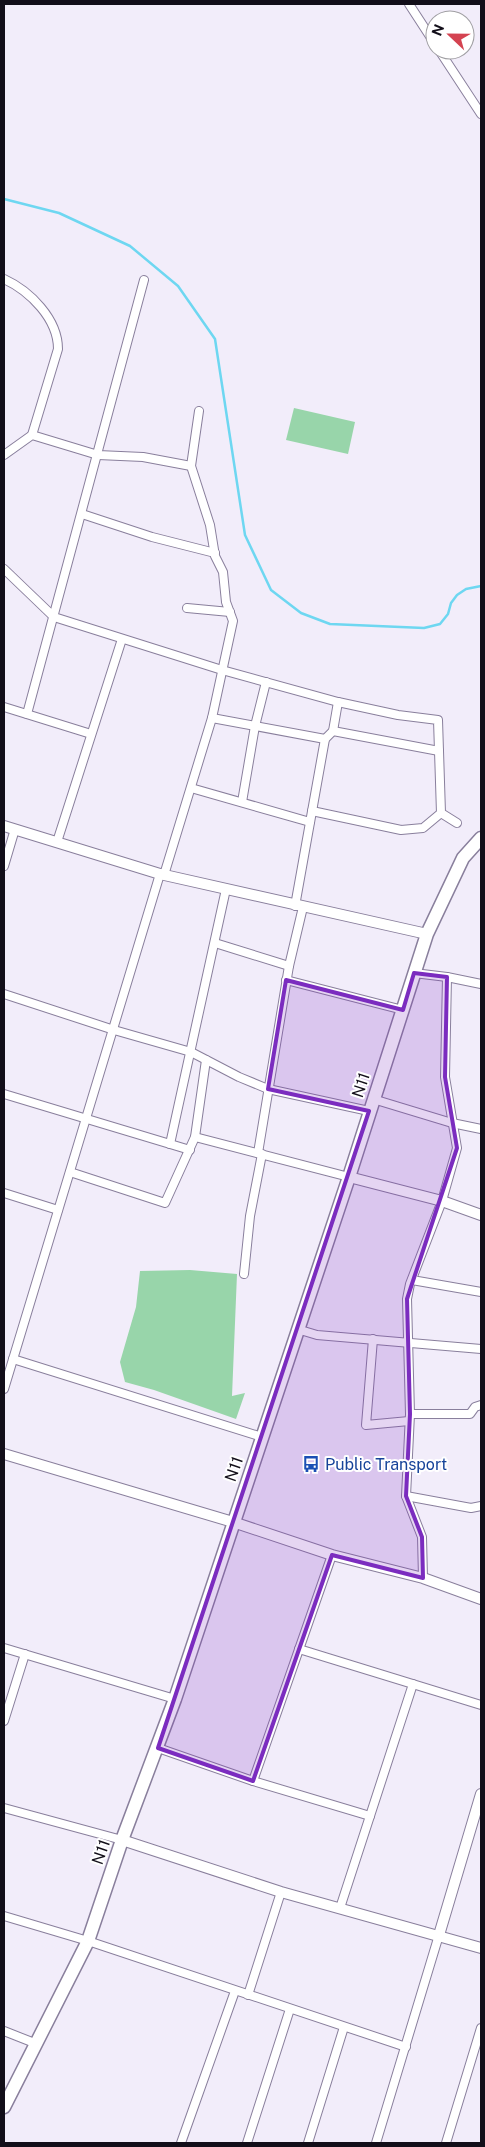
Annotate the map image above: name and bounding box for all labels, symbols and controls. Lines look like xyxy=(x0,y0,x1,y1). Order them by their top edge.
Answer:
north arrow xyxy=(425,10,475,60)
text: N xyxy=(428,22,447,38)
street label: N11 xyxy=(348,1070,374,1100)
street label: N11 xyxy=(221,1454,247,1484)
bus stop icon: Public Transport xyxy=(301,1454,321,1474)
place label: Public Transport xyxy=(325,1455,447,1474)
street label: N11 xyxy=(88,1837,114,1867)

